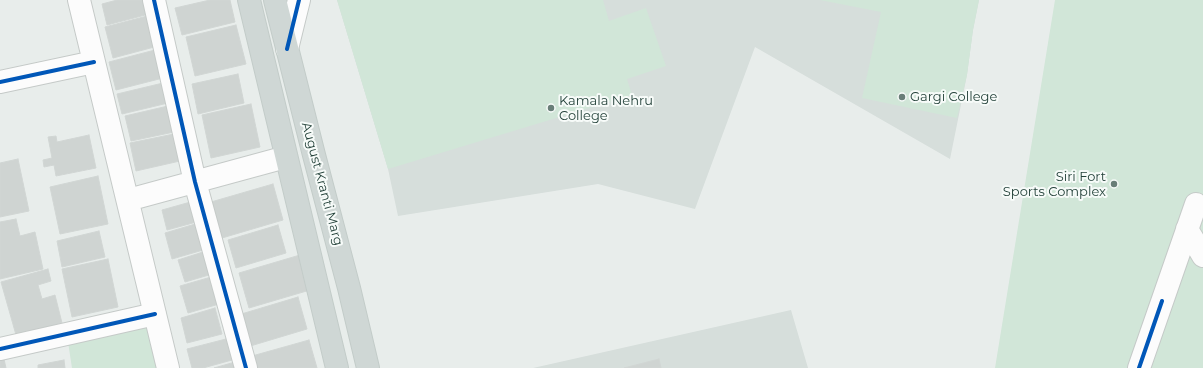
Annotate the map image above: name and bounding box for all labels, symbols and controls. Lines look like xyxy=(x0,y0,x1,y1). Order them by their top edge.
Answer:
place label: Gargi College xyxy=(910,89,997,105)
marker: Gargi College xyxy=(897,92,907,102)
place label: Kamala Nehru College xyxy=(559,93,653,124)
marker: Kamala Nehru College xyxy=(546,103,556,113)
street label: August Kranti Marg xyxy=(298,121,346,247)
place label: Siri Fort Sports Complex xyxy=(1003,169,1106,200)
marker: Siri Fort Sports Complex xyxy=(1109,179,1119,189)

